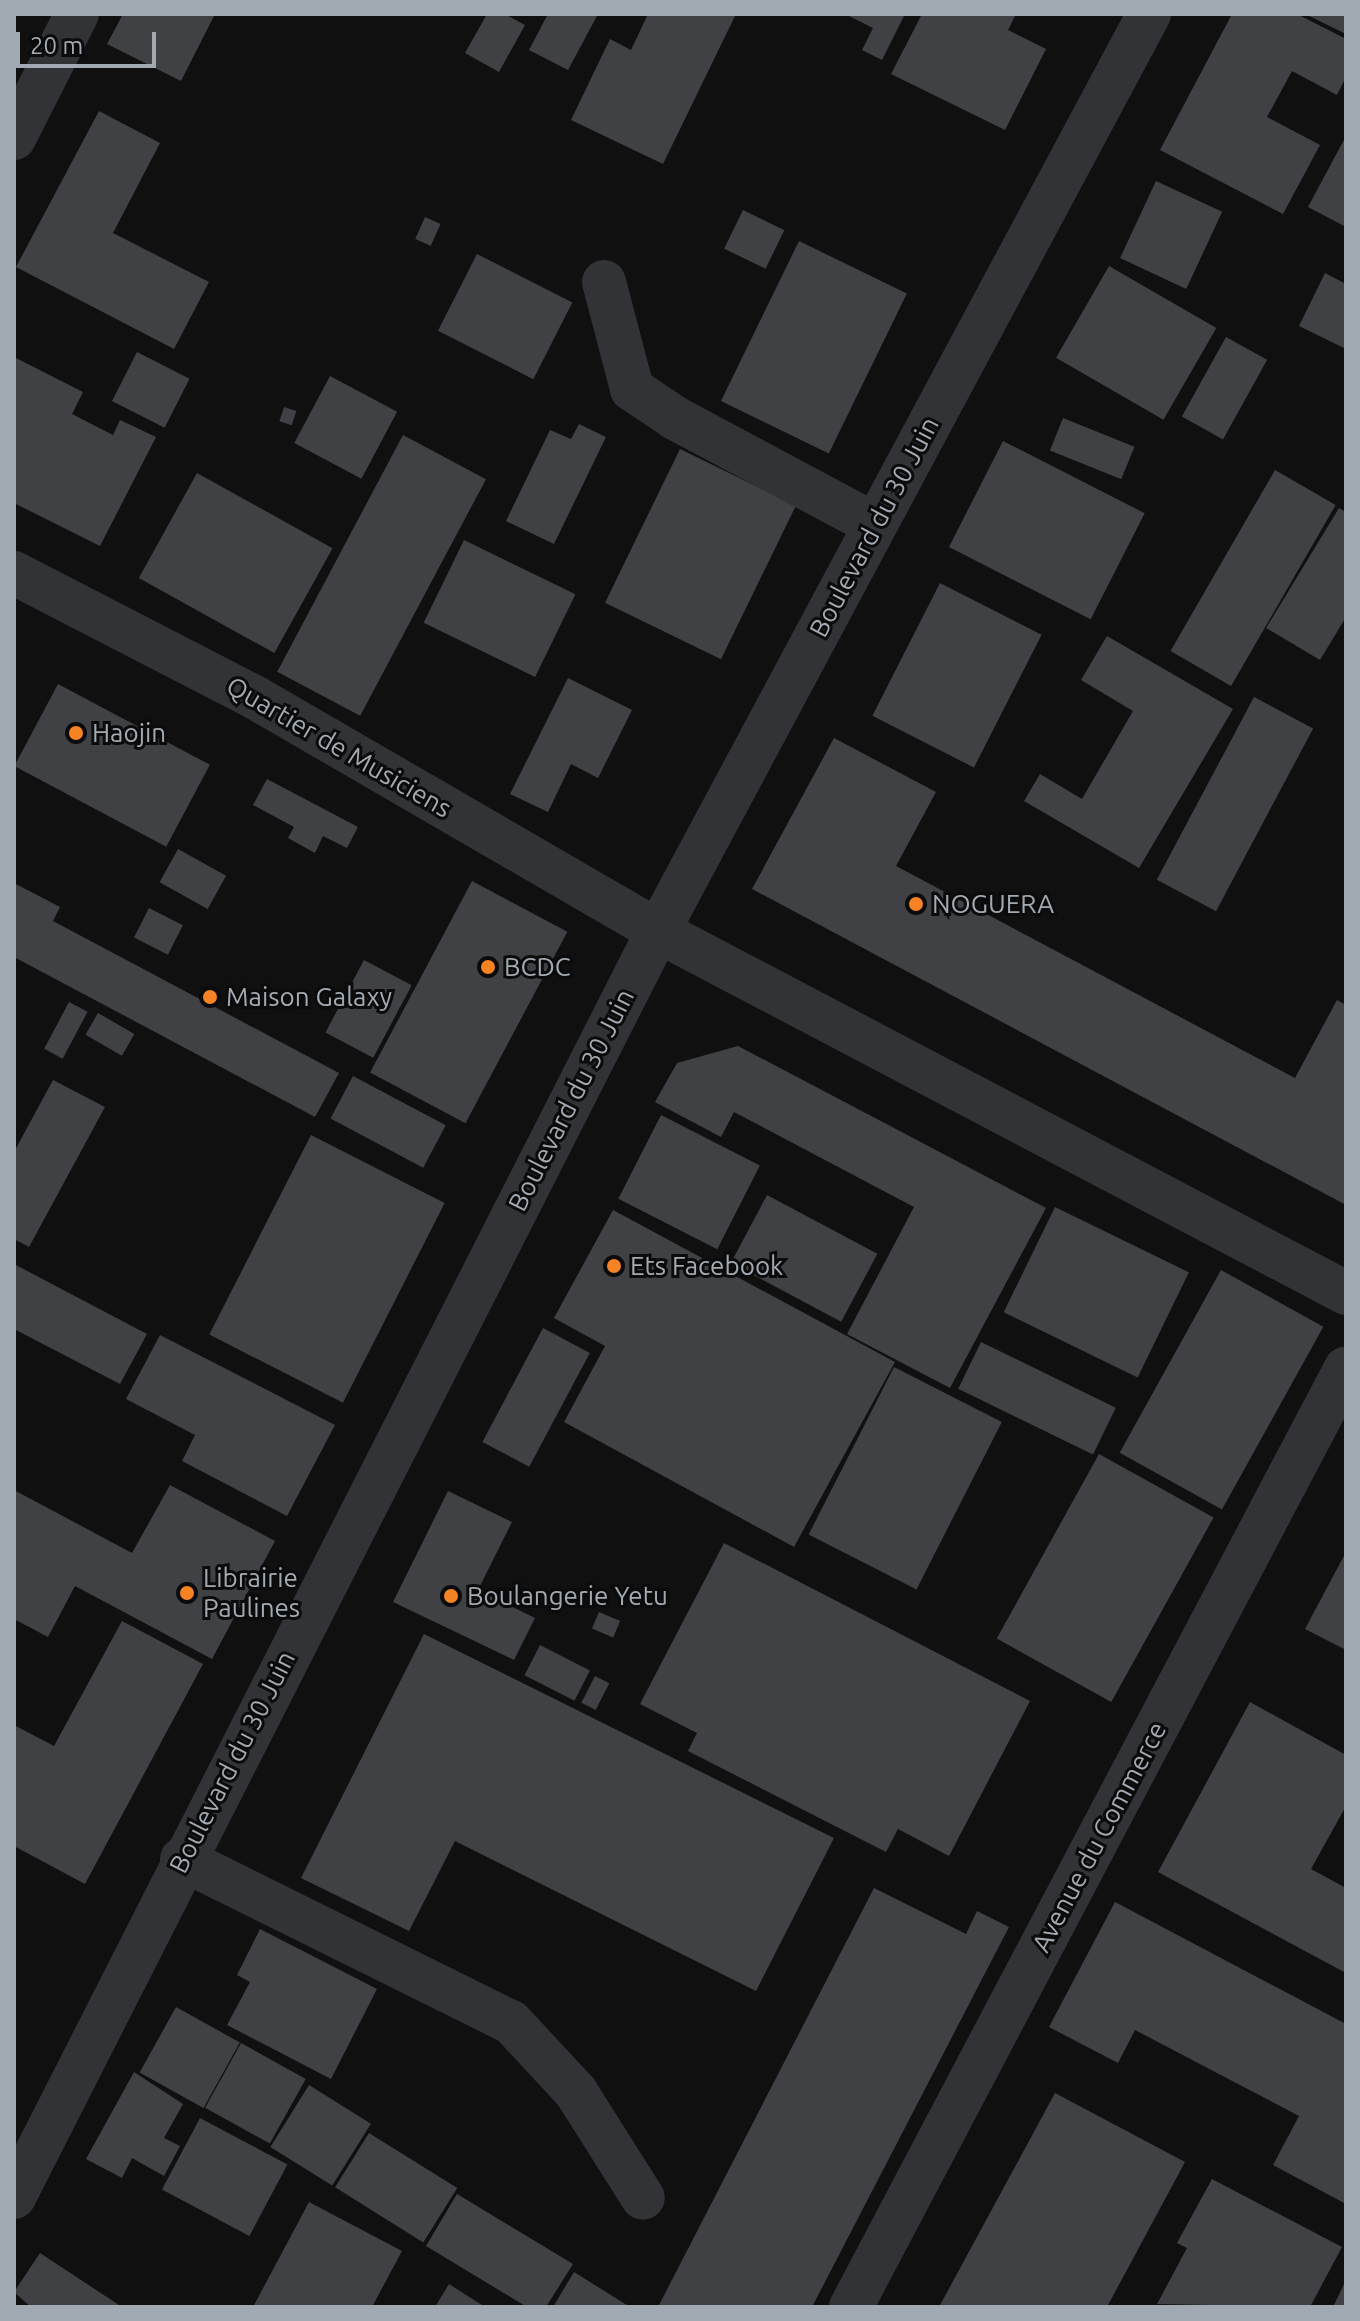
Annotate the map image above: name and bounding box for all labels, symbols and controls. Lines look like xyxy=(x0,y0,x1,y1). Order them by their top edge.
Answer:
scale bar xyxy=(20,16,160,66)
text: 20 m xyxy=(30,32,83,59)
street label: Boulevard du 30 Juin xyxy=(803,412,945,642)
street label: Quartier de Musiciens xyxy=(221,670,457,824)
place label: Haojin xyxy=(92,717,166,749)
marker: Haojin xyxy=(67,724,85,742)
place label: NOGUERA xyxy=(932,888,1054,920)
marker: NOGUERA xyxy=(907,895,925,913)
place label: BCDC xyxy=(504,951,571,983)
marker: BCDC xyxy=(479,958,497,976)
place label: Maison Galaxy xyxy=(226,981,392,1013)
street label: Boulevard du 30 Juin xyxy=(502,984,640,1216)
marker: Maison Galaxy xyxy=(201,988,219,1006)
place label: Ets Facebook xyxy=(630,1250,783,1282)
marker: Ets Facebook xyxy=(605,1257,623,1275)
place label: Librairie Paulines xyxy=(203,1562,300,1624)
place label: Boulangerie Yetu xyxy=(467,1580,668,1612)
marker: Librairie Paulines xyxy=(178,1584,196,1602)
marker: Boulangerie Yetu xyxy=(442,1587,460,1605)
street label: Boulevard du 30 Juin xyxy=(163,1646,301,1878)
street label: Avenue du Commerce xyxy=(1025,1717,1173,1957)

